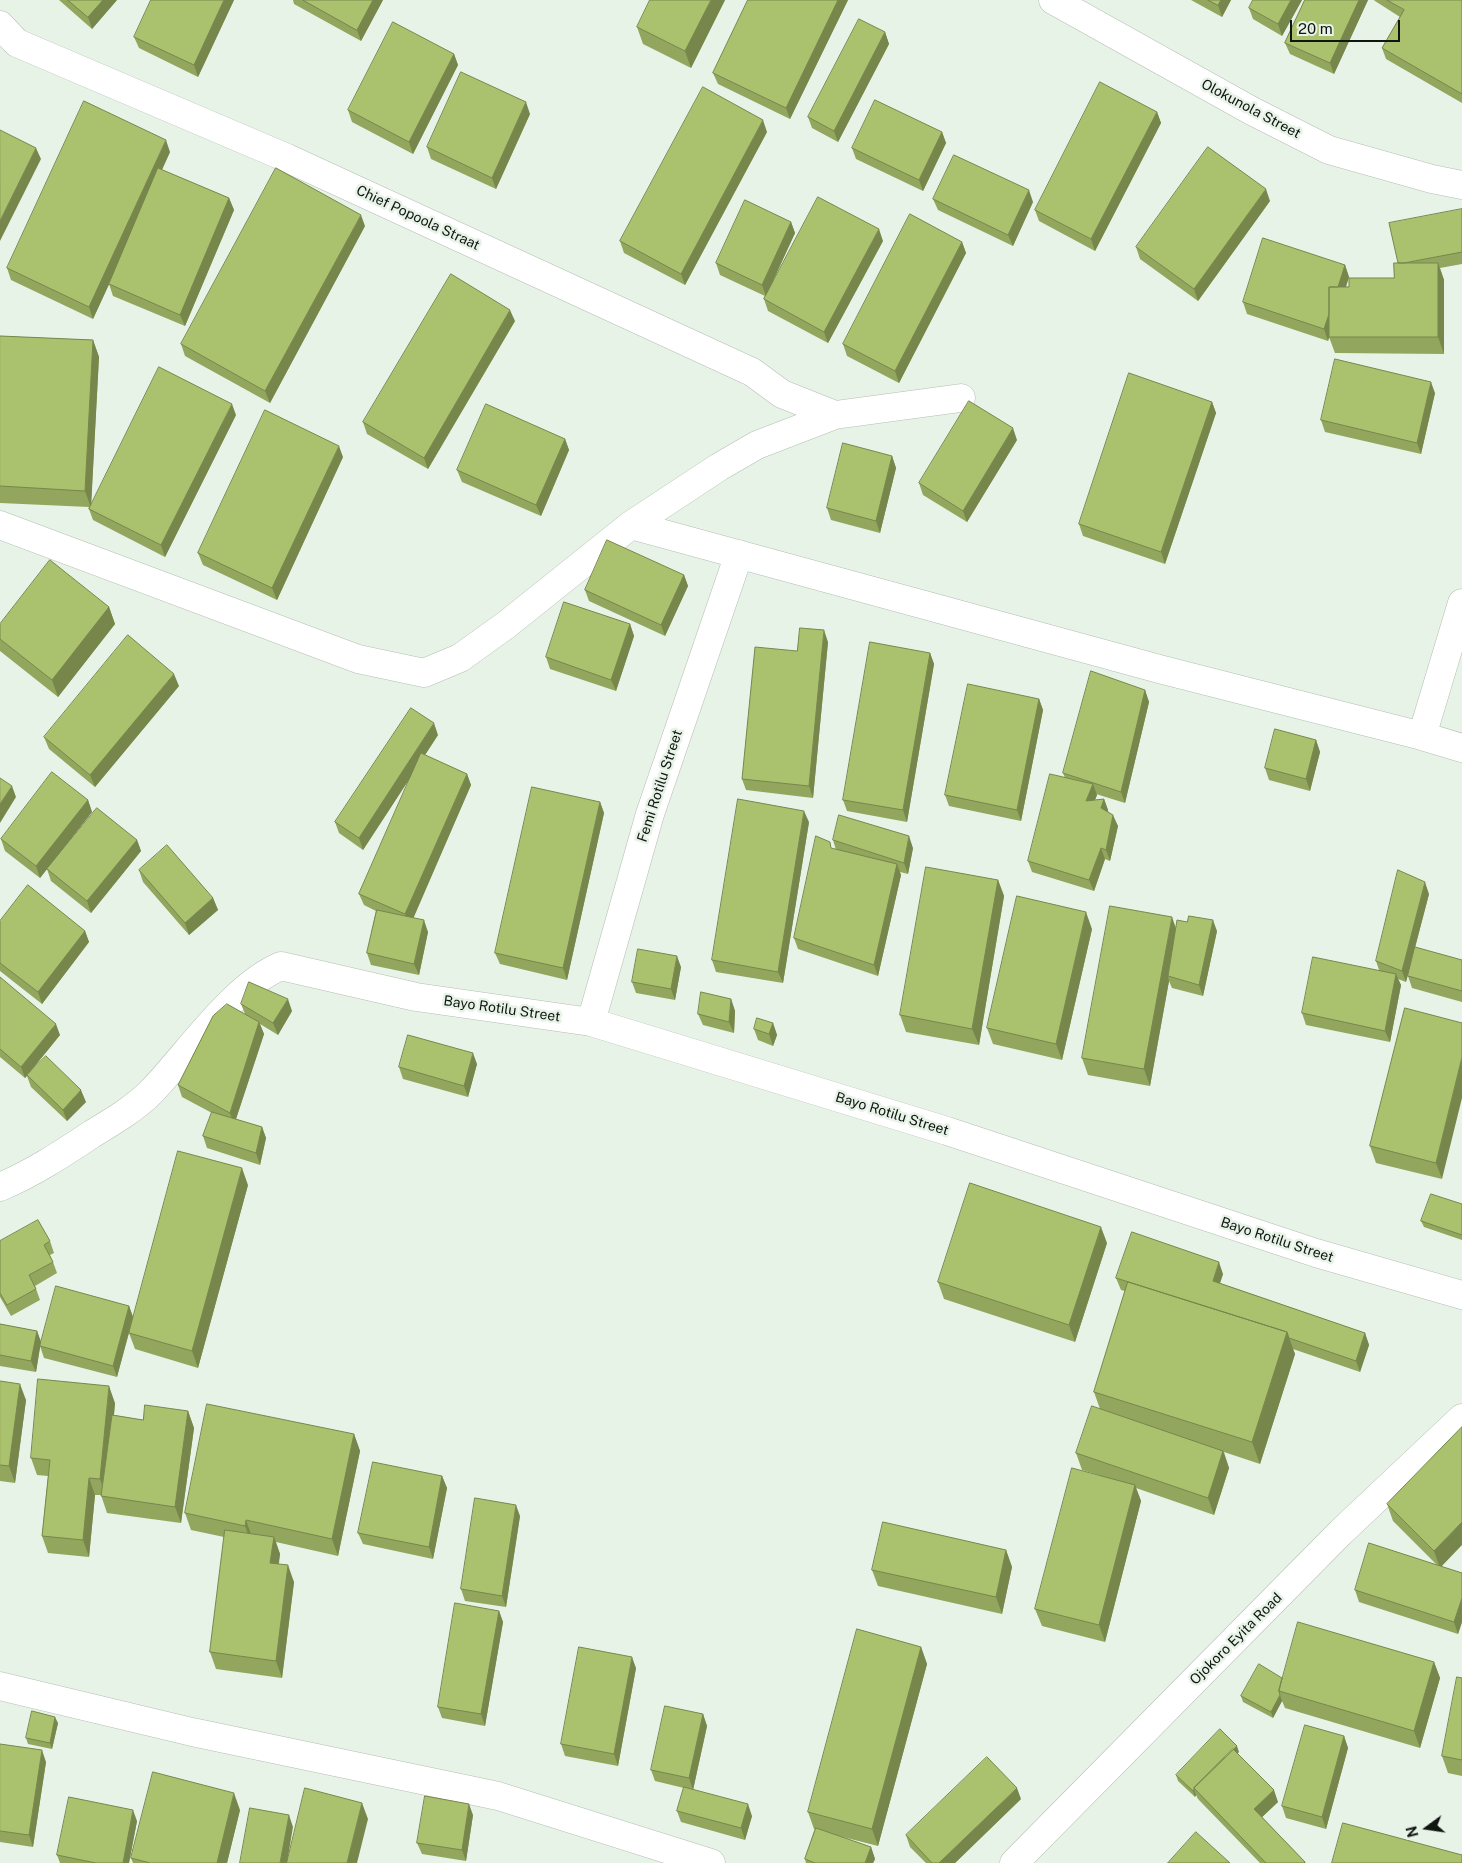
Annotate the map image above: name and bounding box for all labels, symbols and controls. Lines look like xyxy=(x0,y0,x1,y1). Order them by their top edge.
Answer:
scale bar xyxy=(1292,10,1402,42)
text: 20 m xyxy=(1298,20,1333,37)
street label: Olokunola Street xyxy=(1198,76,1304,142)
street label: Chief Popoola Straat xyxy=(354,182,482,254)
street label: Femi Rotilu Street xyxy=(634,728,686,844)
street label: Bayo Rotilu Street xyxy=(442,992,562,1026)
street label: Bayo Rotilu Street xyxy=(833,1089,951,1139)
street label: Bayo Rotilu Street xyxy=(1218,1214,1336,1266)
street label: Ojokoro Eyita Road xyxy=(1187,1590,1285,1688)
north arrow xyxy=(1402,1803,1452,1853)
text: N xyxy=(1403,1824,1422,1839)

